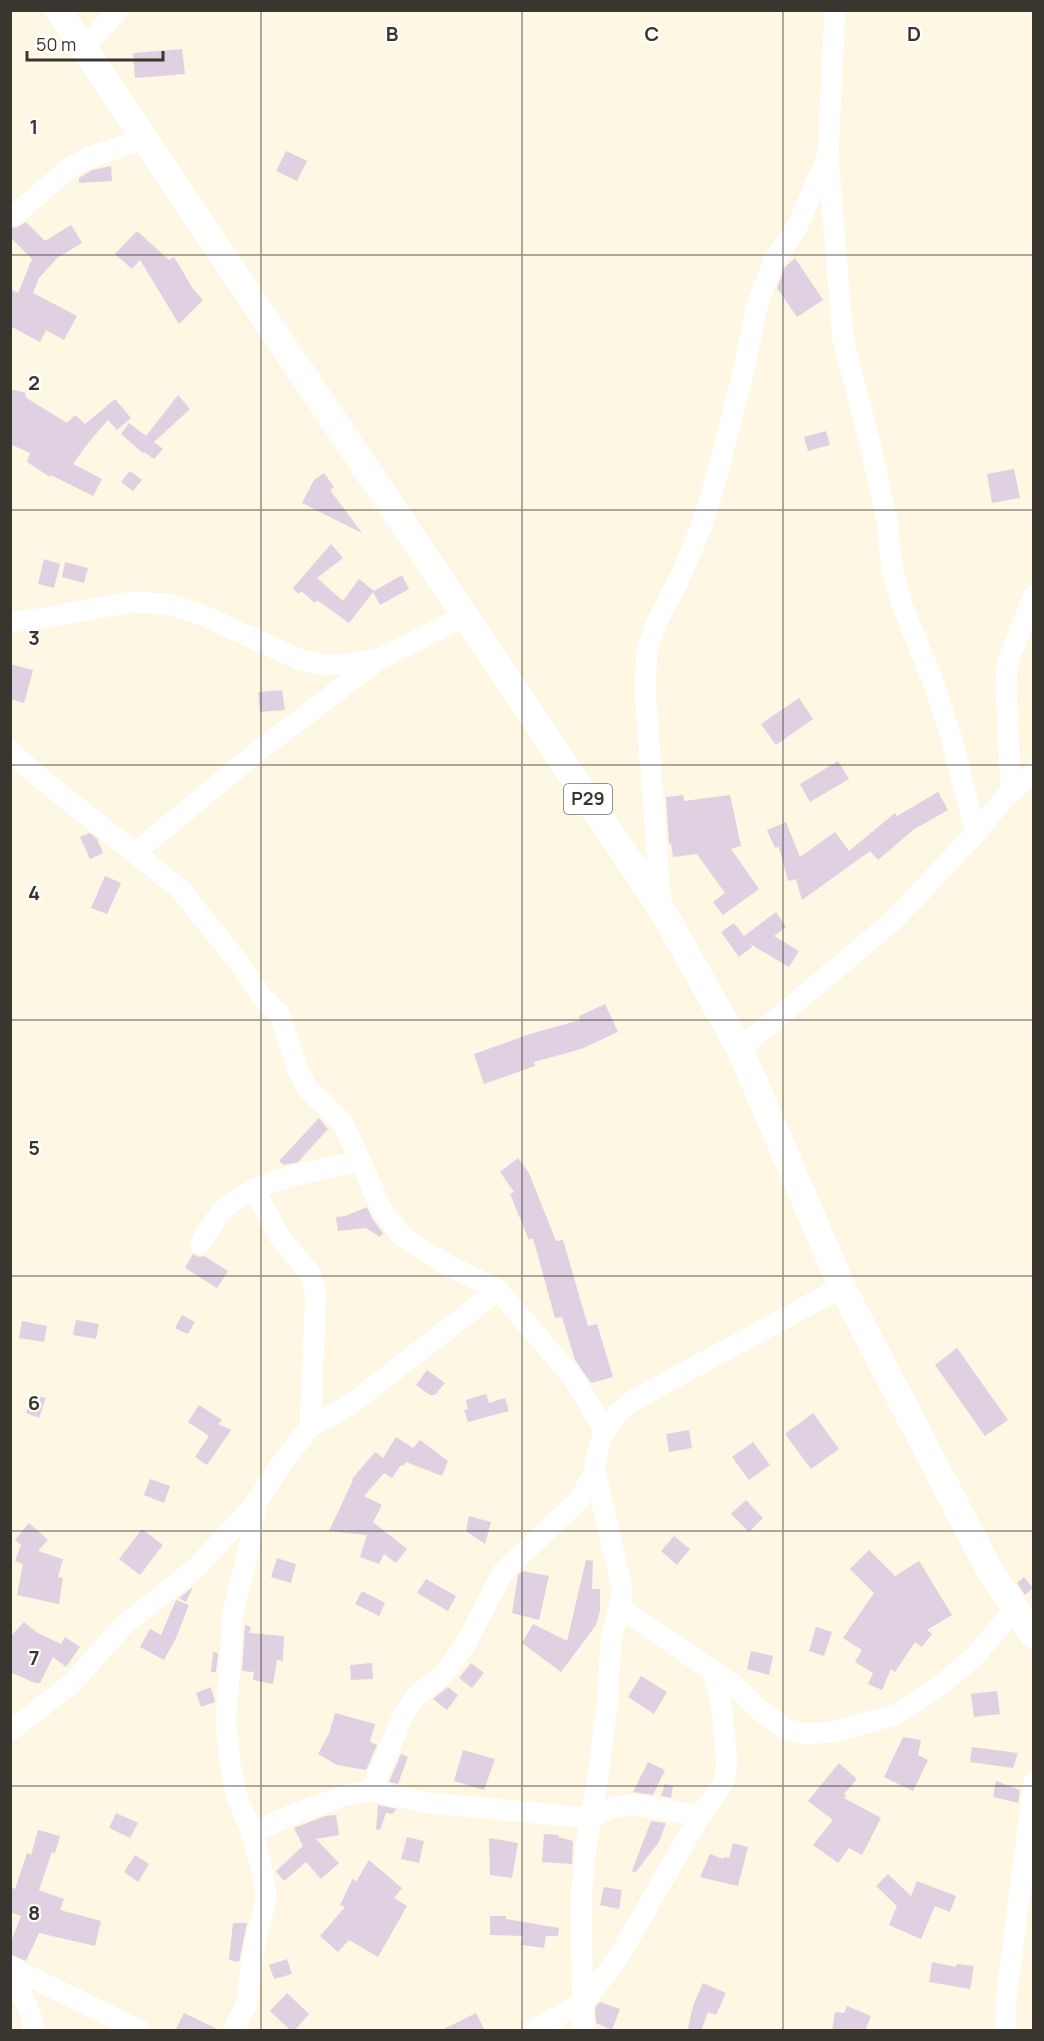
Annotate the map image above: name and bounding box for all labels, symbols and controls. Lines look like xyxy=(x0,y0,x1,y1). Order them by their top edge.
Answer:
text: B xyxy=(386,20,399,47)
text: C xyxy=(645,20,659,47)
text: D xyxy=(907,20,921,47)
scale bar xyxy=(27,24,164,62)
text: 50 m xyxy=(36,32,76,56)
text: 1 xyxy=(30,113,38,140)
text: 2 xyxy=(28,369,40,396)
text: 3 xyxy=(28,624,40,651)
road number: P29 xyxy=(564,784,612,814)
text: 4 xyxy=(28,879,40,906)
text: 5 xyxy=(28,1134,40,1161)
text: 6 xyxy=(28,1389,40,1416)
text: 7 xyxy=(29,1644,39,1671)
text: 8 xyxy=(28,1899,40,1926)

